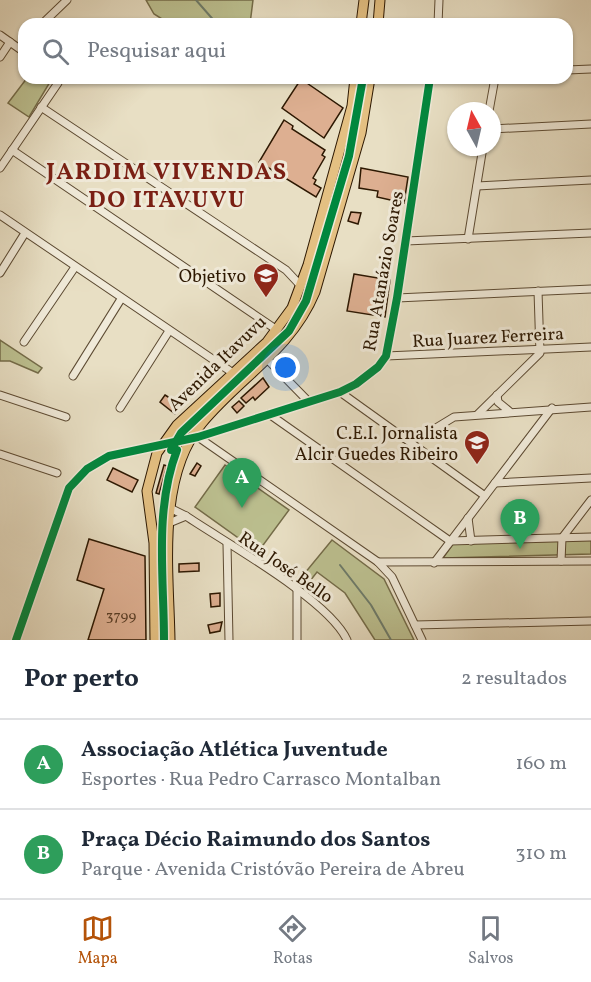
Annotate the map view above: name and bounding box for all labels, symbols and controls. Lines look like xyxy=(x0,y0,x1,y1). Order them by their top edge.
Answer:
search box xyxy=(18,18,573,84)
icon: search xyxy=(39,35,72,68)
text: Pesquisar aqui xyxy=(87,36,226,67)
north arrow xyxy=(447,102,501,156)
district label: JARDIM VIVENDAS DO ITAVUVU xyxy=(45,156,288,218)
street label: Rua Atanázio Soares xyxy=(358,189,411,353)
school or university icon: Objetivo xyxy=(251,261,281,299)
place label: Objetivo xyxy=(179,265,246,290)
street label: Avenida Itavuvu xyxy=(163,311,273,418)
street label: Rua Juarez Ferreira xyxy=(412,322,565,355)
your location xyxy=(271,353,300,382)
place label: C.E.I. Jornalista Alcir Guedes Ribeiro xyxy=(295,422,458,468)
school or university icon: C.E.I. Jornalista Alcir Guedes Ribeiro xyxy=(462,428,492,466)
pin: A xyxy=(222,458,262,508)
pin: B xyxy=(500,500,540,549)
street label: Rua José Bello xyxy=(233,526,338,610)
house number: 3799 xyxy=(106,606,136,627)
text: Por perto xyxy=(24,661,139,697)
text: 2 resultados xyxy=(461,665,567,693)
text: Associação Atlética Juventude xyxy=(81,735,388,766)
text: A xyxy=(36,750,51,778)
text: 160 m xyxy=(515,750,567,778)
text: Esportes · Rua Pedro Carrasco Montalban xyxy=(81,766,441,794)
text: Praça Décio Raimundo dos Santos xyxy=(81,825,430,856)
text: B xyxy=(37,840,50,868)
text: 310 m xyxy=(515,840,567,868)
text: Parque · Avenida Cristóvão Pereira de Abreu xyxy=(81,856,465,884)
tab: Mapa xyxy=(78,912,118,970)
tab: Rotas xyxy=(273,912,313,970)
tab: Salvos xyxy=(468,912,513,970)

